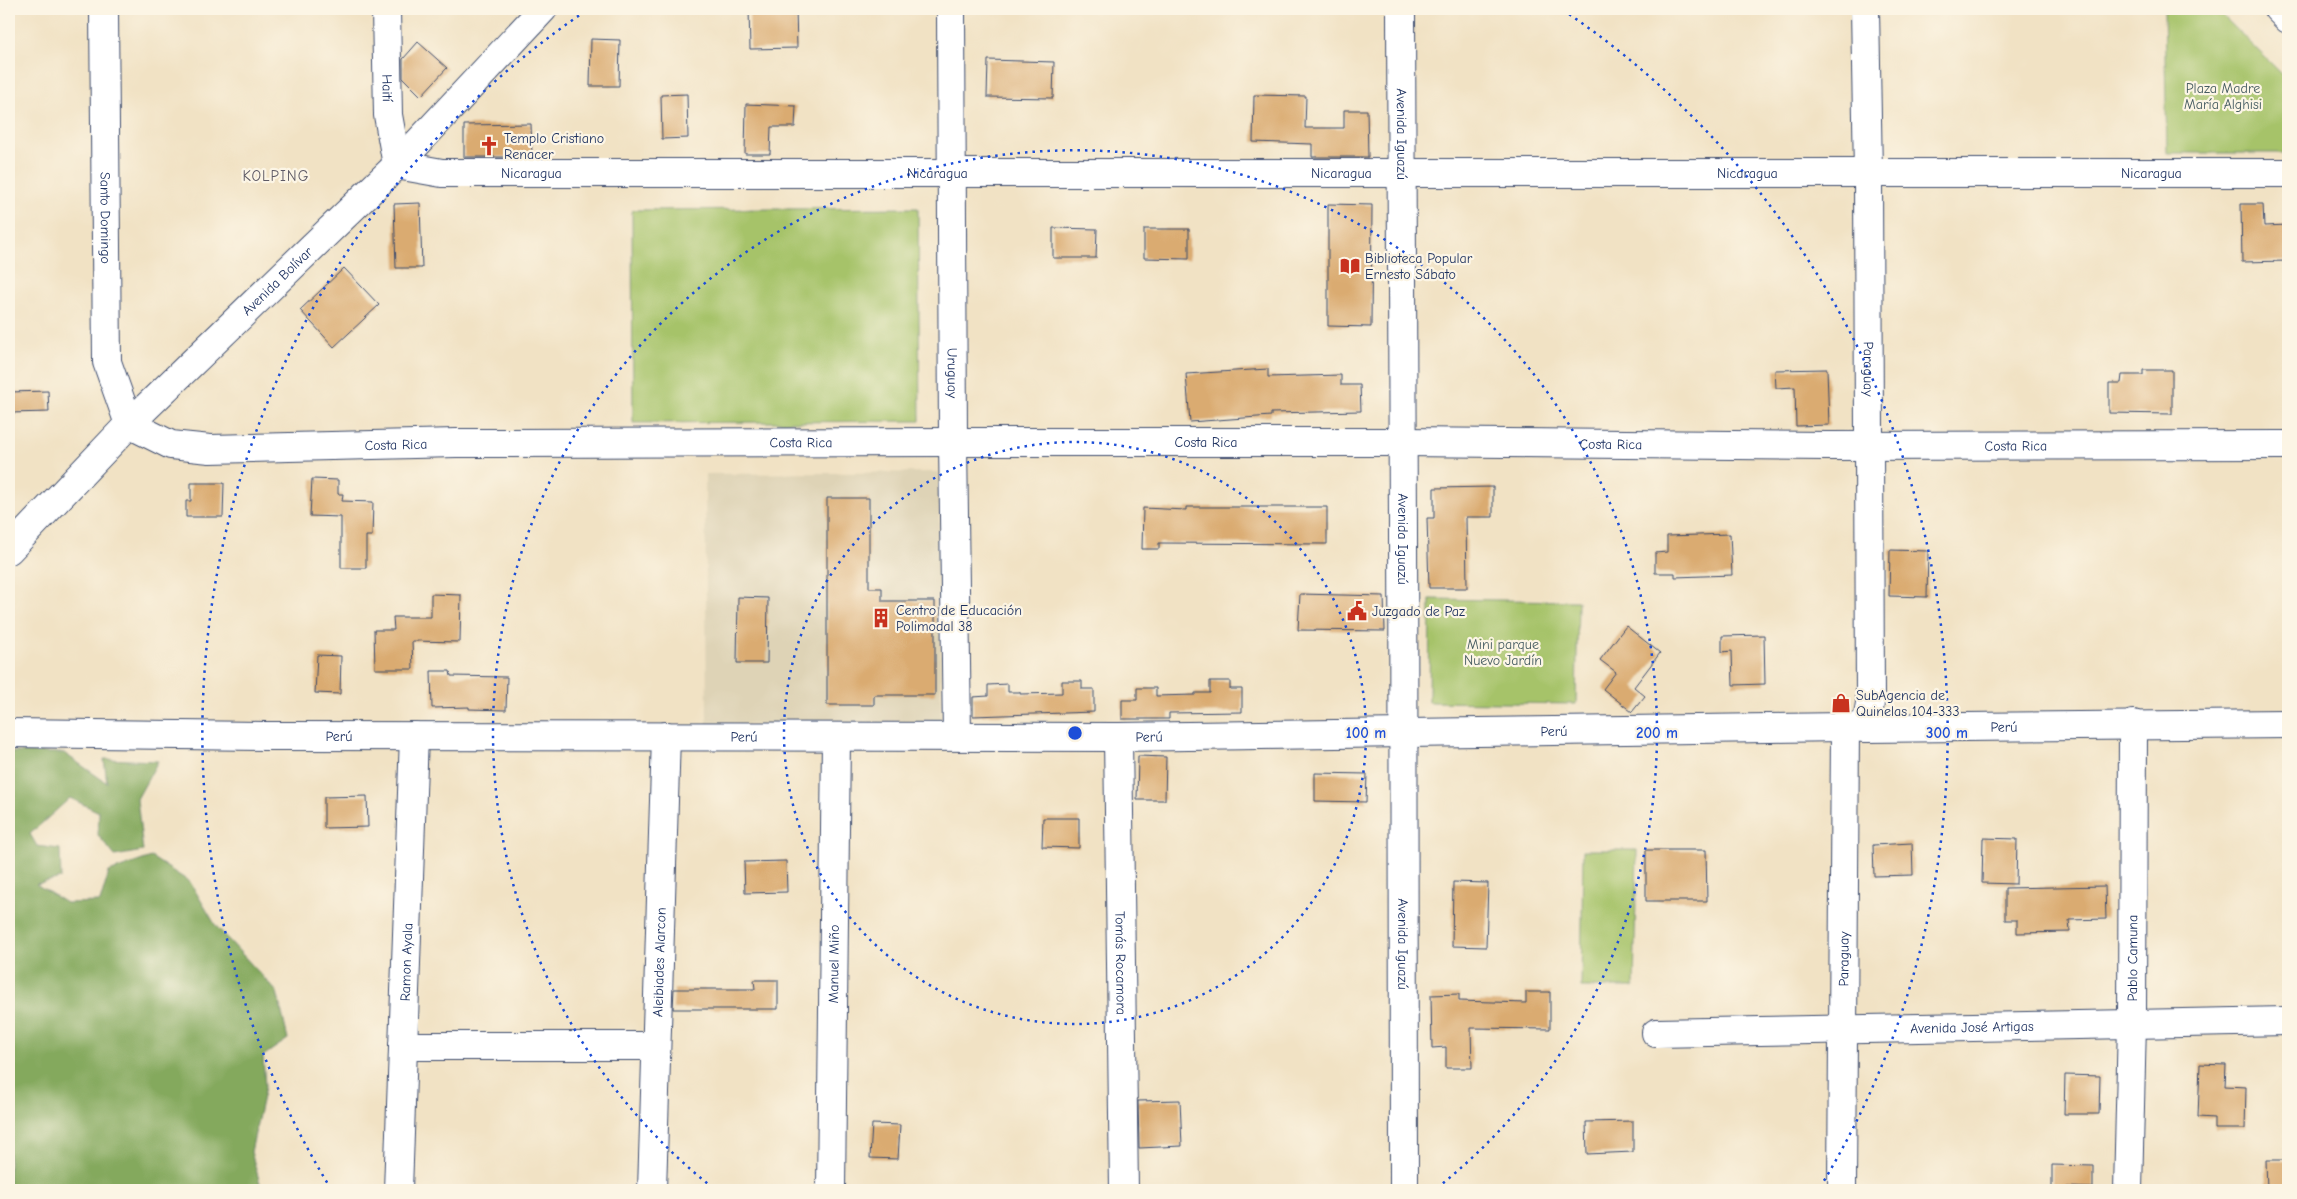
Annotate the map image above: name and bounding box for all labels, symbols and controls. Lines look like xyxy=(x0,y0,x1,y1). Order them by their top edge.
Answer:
street label: Haití xyxy=(378,74,396,103)
park label: Plaza Madre María Alghisi xyxy=(2184,80,2262,113)
street label: Avenida Iguazú xyxy=(1393,88,1410,180)
place label: Templo Cristiano Renacer xyxy=(504,130,604,163)
church icon: Templo Cristiano Renacer xyxy=(478,135,500,157)
street label: Nicaragua xyxy=(501,165,562,182)
street label: Nicaragua xyxy=(907,165,968,182)
street label: Nicaragua xyxy=(1311,165,1372,182)
street label: Nicaragua xyxy=(1717,165,1778,182)
street label: Nicaragua xyxy=(2121,165,2182,182)
district label: KOLPING xyxy=(243,167,309,185)
street label: Santo Domingo xyxy=(96,172,114,264)
street label: Avenida Bolívar xyxy=(239,243,317,319)
place label: Biblioteca Popular Ernesto Sábato xyxy=(1365,250,1473,283)
library icon: Biblioteca Popular Ernesto Sábato xyxy=(1339,255,1361,277)
street label: Paraguay xyxy=(1860,341,1877,397)
street label: Uruguay xyxy=(944,348,961,399)
street label: Costa Rica xyxy=(770,434,832,451)
street label: Costa Rica xyxy=(1175,434,1237,451)
street label: Costa Rica xyxy=(364,436,428,454)
street label: Costa Rica xyxy=(1579,436,1642,453)
street label: Costa Rica xyxy=(1985,438,2047,455)
street label: Avenida Iguazú xyxy=(1394,493,1411,585)
public building icon: Juzgado de Paz xyxy=(1346,600,1368,622)
place label: Centro de Educación Polimodal 38 xyxy=(896,602,1022,635)
place label: Juzgado de Paz xyxy=(1372,603,1465,620)
building icon: Centro de Educación Polimodal 38 xyxy=(870,607,892,629)
park label: Mini parque Nuevo Jardín xyxy=(1464,636,1542,669)
place label: SubAgencia de Quinelas 104-333 xyxy=(1856,687,1960,720)
shop icon: SubAgencia de Quinelas 104-333 xyxy=(1830,692,1852,714)
street label: Perú xyxy=(1990,719,2017,736)
street label: Perú xyxy=(1540,723,1568,740)
centre of rings xyxy=(1066,724,1084,742)
text: 100 m xyxy=(1346,724,1386,742)
text: 200 m xyxy=(1636,724,1678,742)
text: 300 m xyxy=(1926,724,1968,742)
street label: Perú xyxy=(325,728,352,745)
street label: Perú xyxy=(1135,728,1163,746)
street label: Perú xyxy=(730,729,757,746)
street label: Avenida Iguazú xyxy=(1394,898,1411,990)
street label: Aleibiades Alarcon xyxy=(649,907,670,1017)
street label: Tomás Rocamora xyxy=(1111,911,1130,1015)
street label: Pablo Camuna xyxy=(2124,915,2141,1001)
street label: Ramon Ayala xyxy=(397,923,416,1002)
street label: Manuel Miño xyxy=(825,925,843,1003)
street label: Paraguay xyxy=(1835,931,1853,987)
street label: Avenida José Artigas xyxy=(1910,1018,2034,1037)

